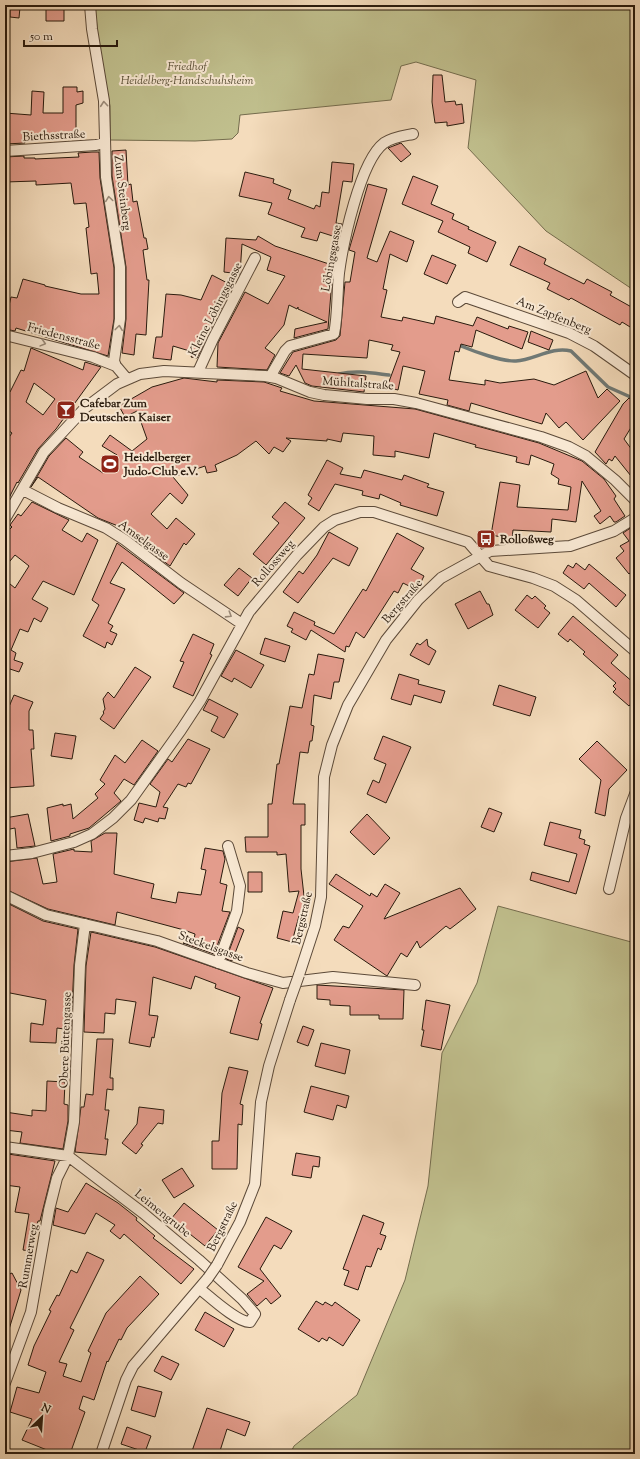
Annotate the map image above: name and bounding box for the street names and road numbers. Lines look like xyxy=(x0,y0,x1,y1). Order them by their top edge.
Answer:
street label: Biethsstraße xyxy=(22,125,86,147)
street label: Zum Steinberg xyxy=(108,154,136,232)
street label: Löbingsgasse xyxy=(317,223,347,293)
street label: Kleine Löbingsgasse xyxy=(184,259,248,360)
street label: Am Zapfenberg xyxy=(513,293,594,339)
street label: Friedensstraße xyxy=(25,319,103,355)
street label: Mühltalstraße xyxy=(321,373,395,396)
street label: Amselgasse xyxy=(114,516,173,566)
street label: Rollossweg xyxy=(248,536,299,591)
street label: Bergstraße xyxy=(378,575,428,628)
street label: Bergstraße xyxy=(288,889,318,947)
street label: Steckelsgasse xyxy=(175,927,246,967)
street label: Obere Büttengasse xyxy=(55,991,77,1089)
street label: Leimengrube xyxy=(130,1185,195,1242)
street label: Bergstraße xyxy=(203,1198,243,1255)
street label: Rummerweg xyxy=(14,1222,44,1290)

